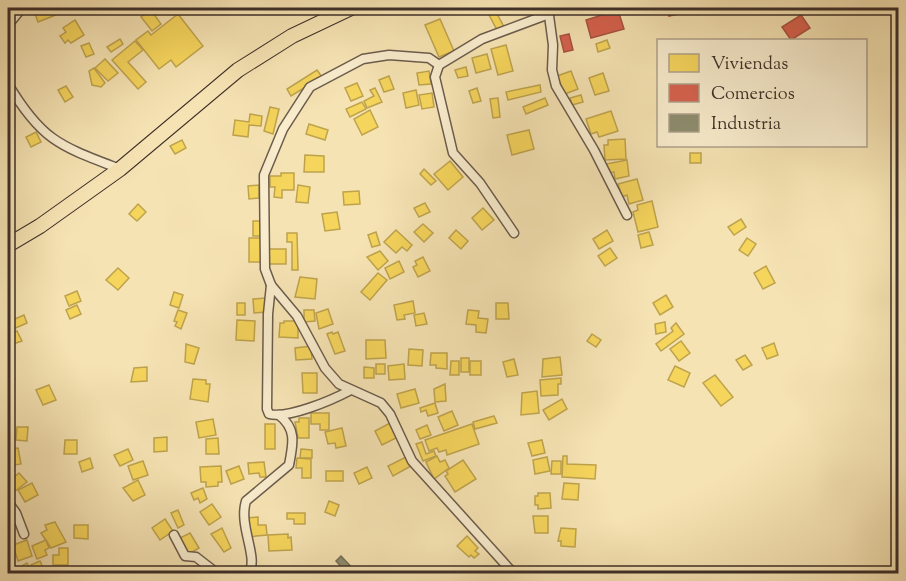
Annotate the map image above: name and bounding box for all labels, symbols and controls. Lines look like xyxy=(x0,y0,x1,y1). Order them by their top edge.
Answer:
legend xyxy=(657,39,867,147)
text: Viviendas xyxy=(711,52,788,78)
text: Comercios xyxy=(711,82,795,108)
text: Industria xyxy=(711,112,781,138)

